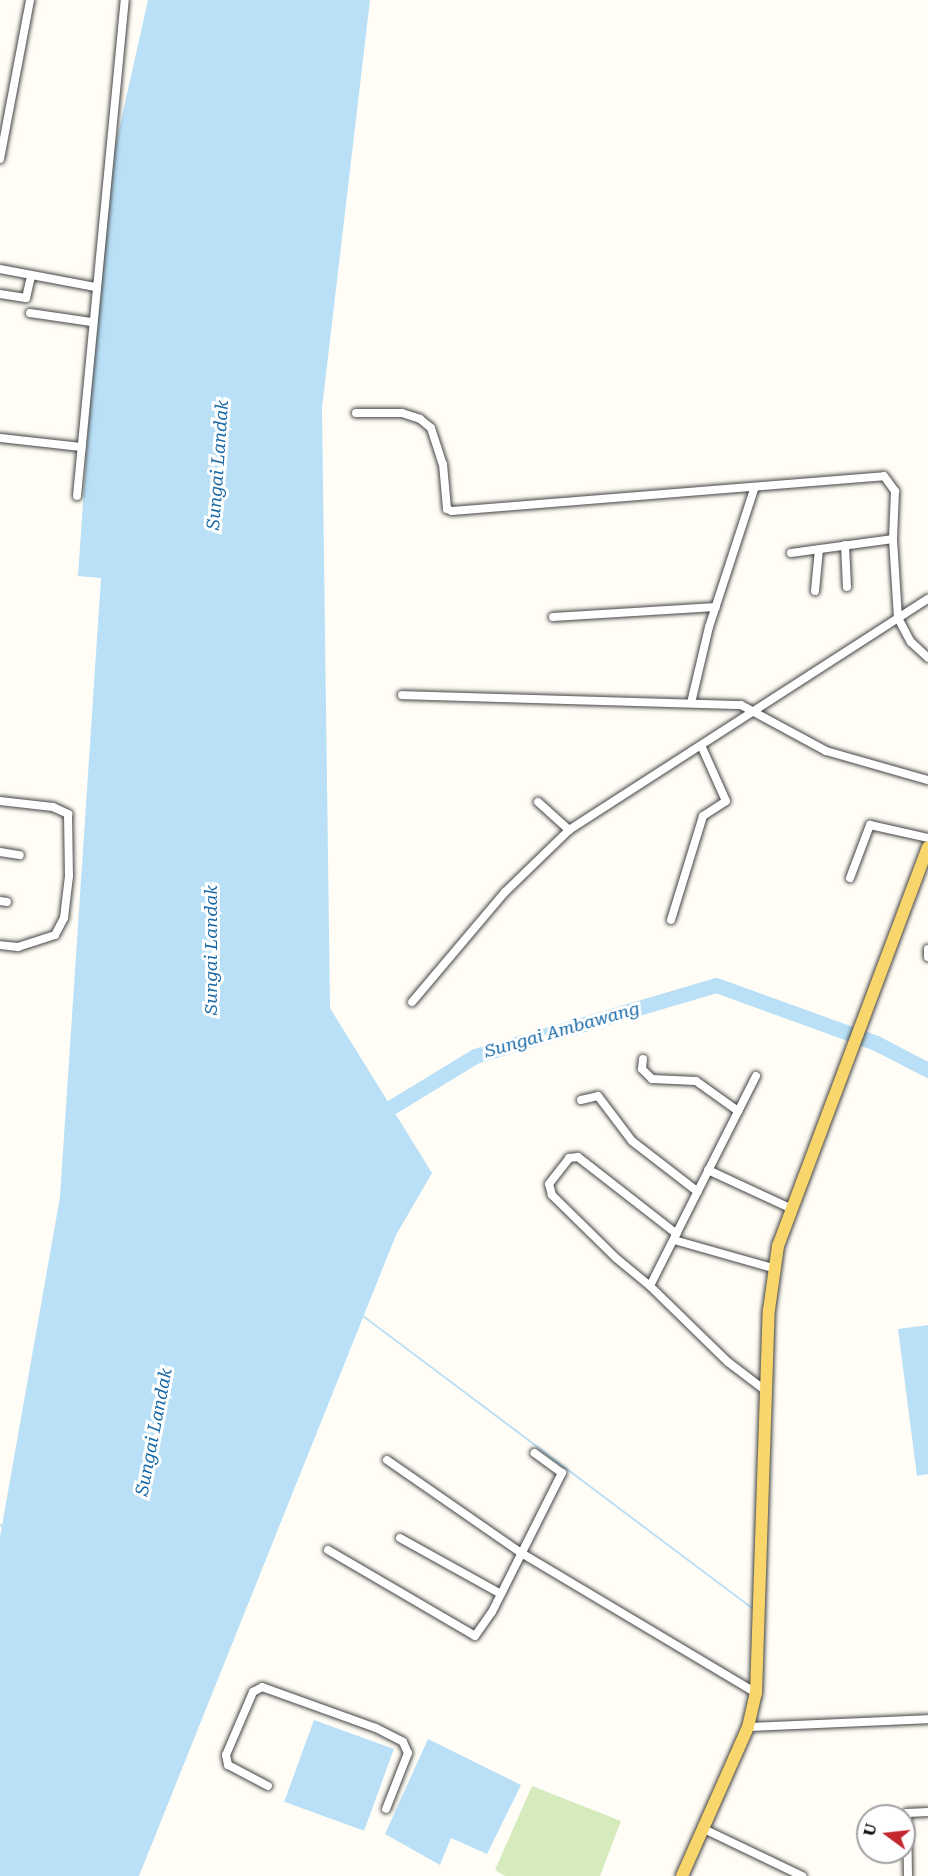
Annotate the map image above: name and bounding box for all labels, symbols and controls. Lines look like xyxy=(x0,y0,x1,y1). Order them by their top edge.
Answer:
water label: Sungai Landak xyxy=(203,399,233,531)
water label: Sungai Landak xyxy=(200,885,222,1015)
water label: Sungai Ambawang xyxy=(482,997,642,1063)
water label: Sungai Landak xyxy=(131,1366,177,1498)
north arrow xyxy=(856,1804,916,1864)
text: U xyxy=(859,1821,881,1838)

